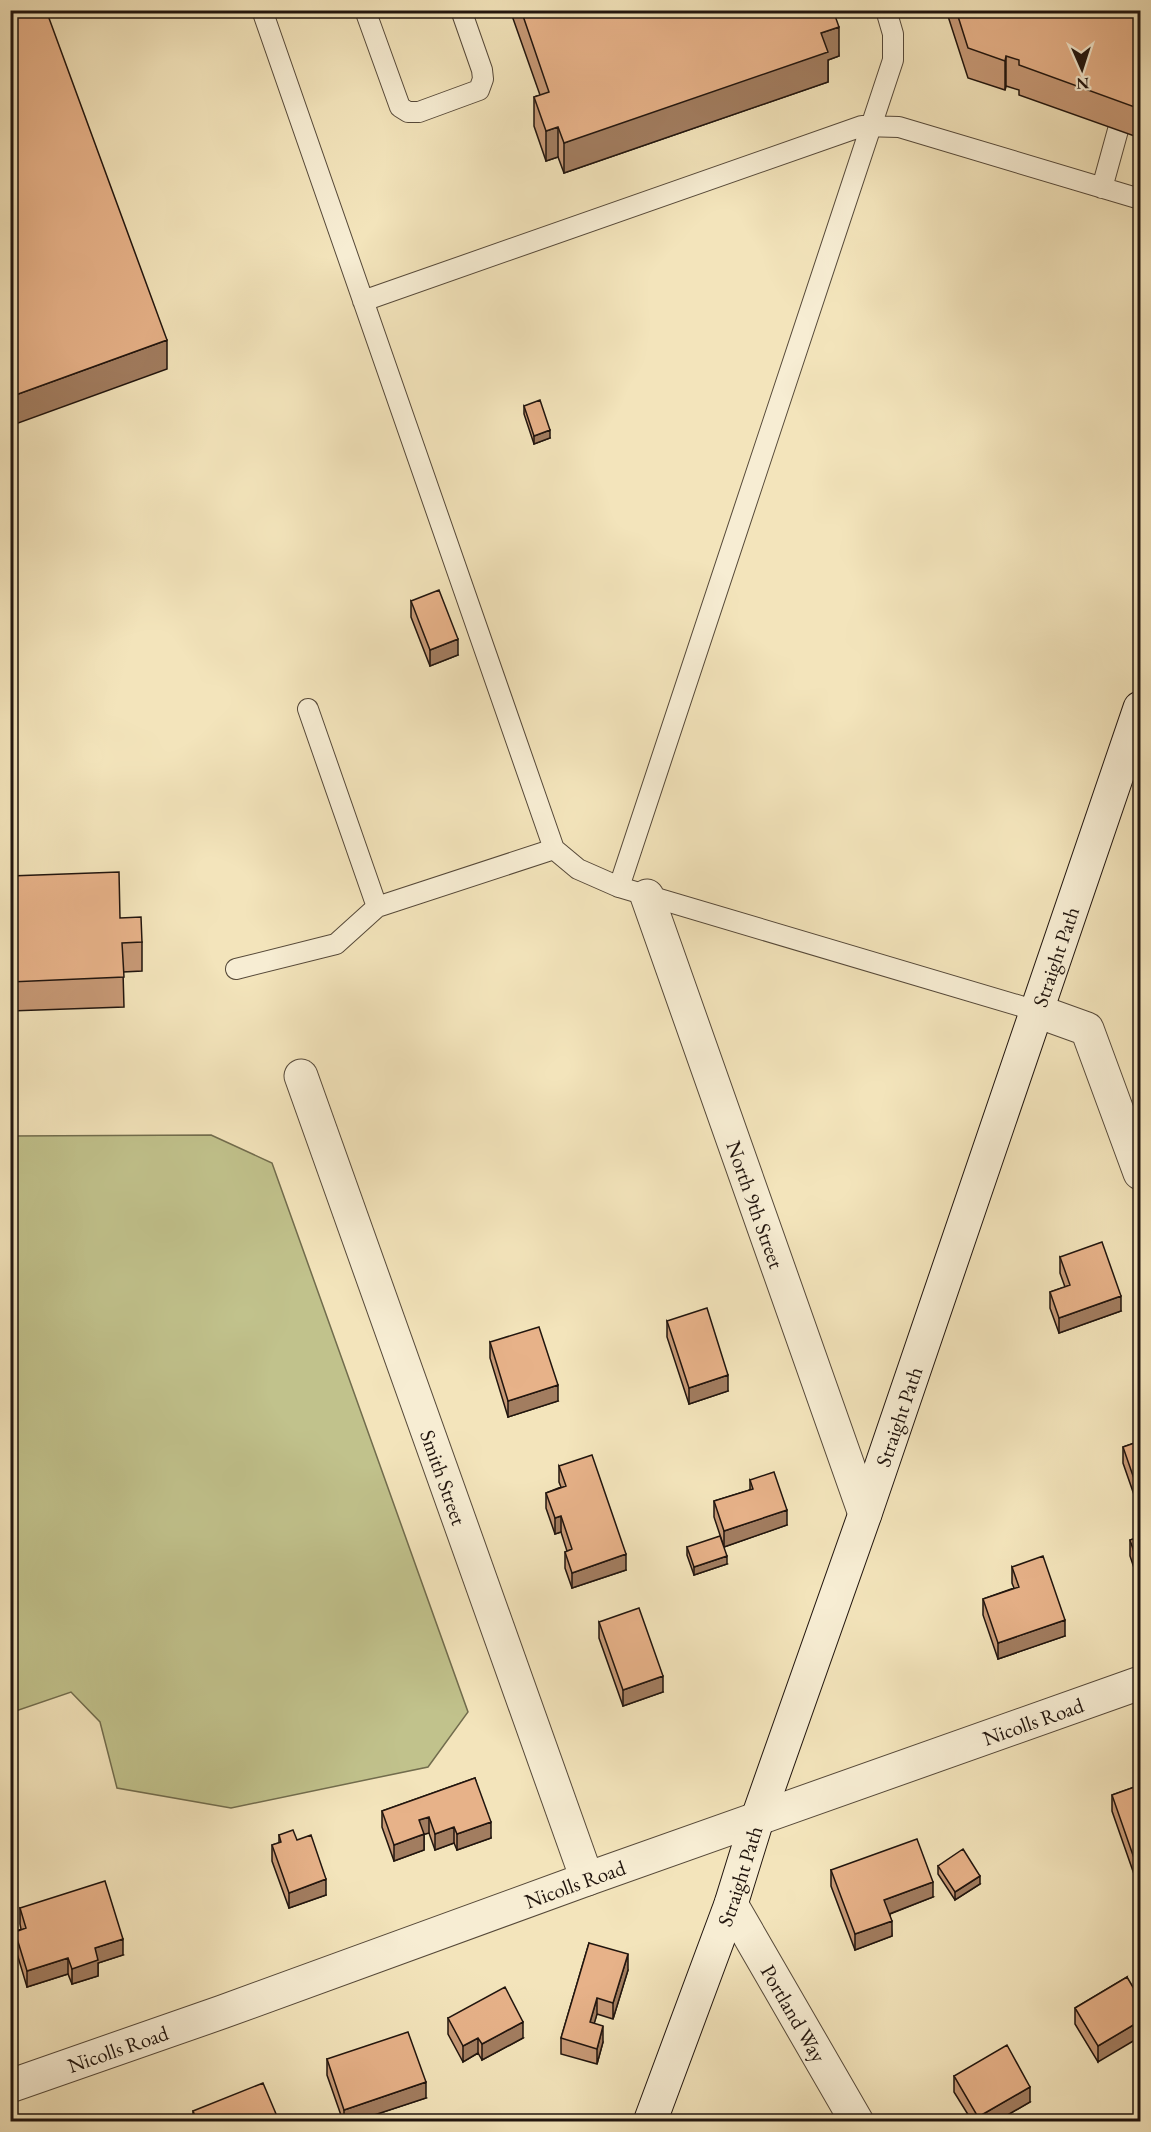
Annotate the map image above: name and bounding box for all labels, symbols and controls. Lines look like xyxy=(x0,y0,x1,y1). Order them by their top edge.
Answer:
north arrow xyxy=(1052,39,1112,99)
text: N xyxy=(1076,73,1090,94)
street label: Straight Path xyxy=(1026,903,1085,1010)
street label: North 9th Street xyxy=(721,1137,791,1272)
street label: Straight Path xyxy=(869,1363,928,1470)
street label: Smith Street xyxy=(415,1426,473,1529)
street label: Nicolls Road xyxy=(979,1691,1087,1751)
street label: Straight Path xyxy=(710,1822,768,1930)
street label: Nicolls Road xyxy=(521,1853,629,1914)
street label: Portland Way xyxy=(755,1959,833,2067)
street label: Nicolls Road xyxy=(64,2018,172,2078)

